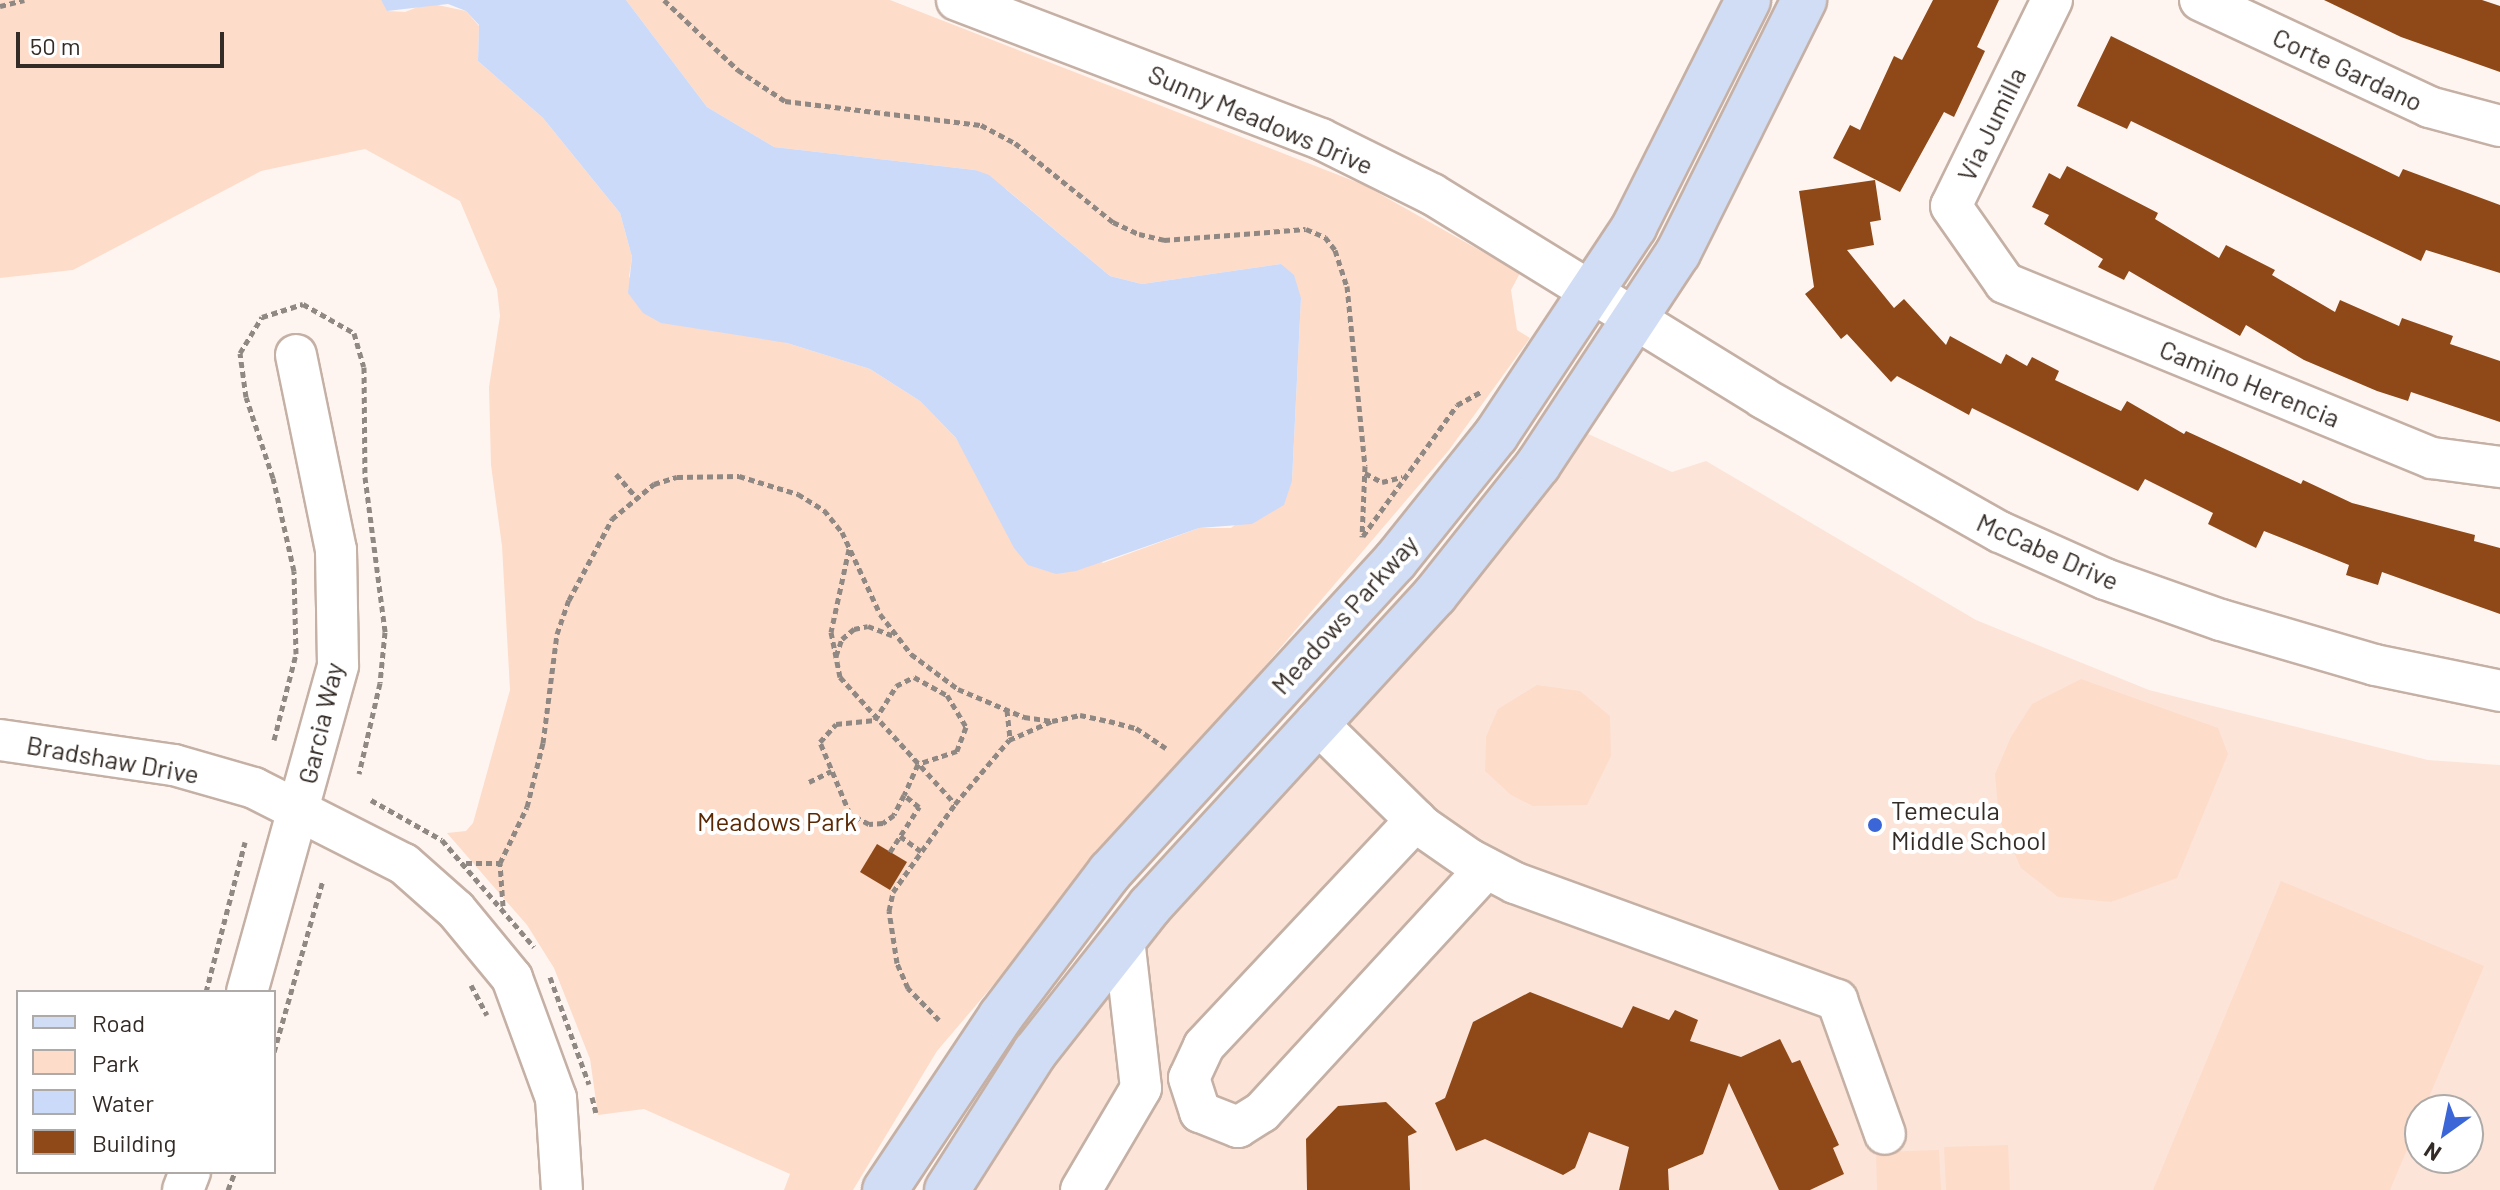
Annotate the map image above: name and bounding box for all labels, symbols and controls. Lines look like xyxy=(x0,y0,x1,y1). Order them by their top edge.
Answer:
scale bar xyxy=(20,16,228,66)
street label: Corte Gardano xyxy=(2268,21,2428,117)
text: 50 m xyxy=(30,31,81,60)
street label: Sunny Meadows Drive xyxy=(1144,58,1378,180)
street label: Via Jumilla xyxy=(1950,62,2032,186)
street label: Camino Herencia xyxy=(2155,333,2345,433)
street label: McCabe Drive xyxy=(1972,506,2124,596)
street label: Meadows Parkway xyxy=(1264,528,1424,700)
street label: Garcia Way xyxy=(291,659,349,787)
street label: Bradshaw Drive xyxy=(24,728,202,790)
place label: Temecula Middle School xyxy=(1891,794,2047,856)
park label: Meadows Park xyxy=(697,805,857,837)
marker: Temecula Middle School xyxy=(1866,816,1884,834)
legend xyxy=(16,990,276,1174)
text: Road xyxy=(92,1008,145,1037)
text: Park xyxy=(92,1048,139,1077)
text: Water xyxy=(92,1088,154,1117)
north arrow xyxy=(2404,1094,2484,1174)
text: Building xyxy=(92,1128,176,1157)
text: N xyxy=(2419,1138,2445,1167)

